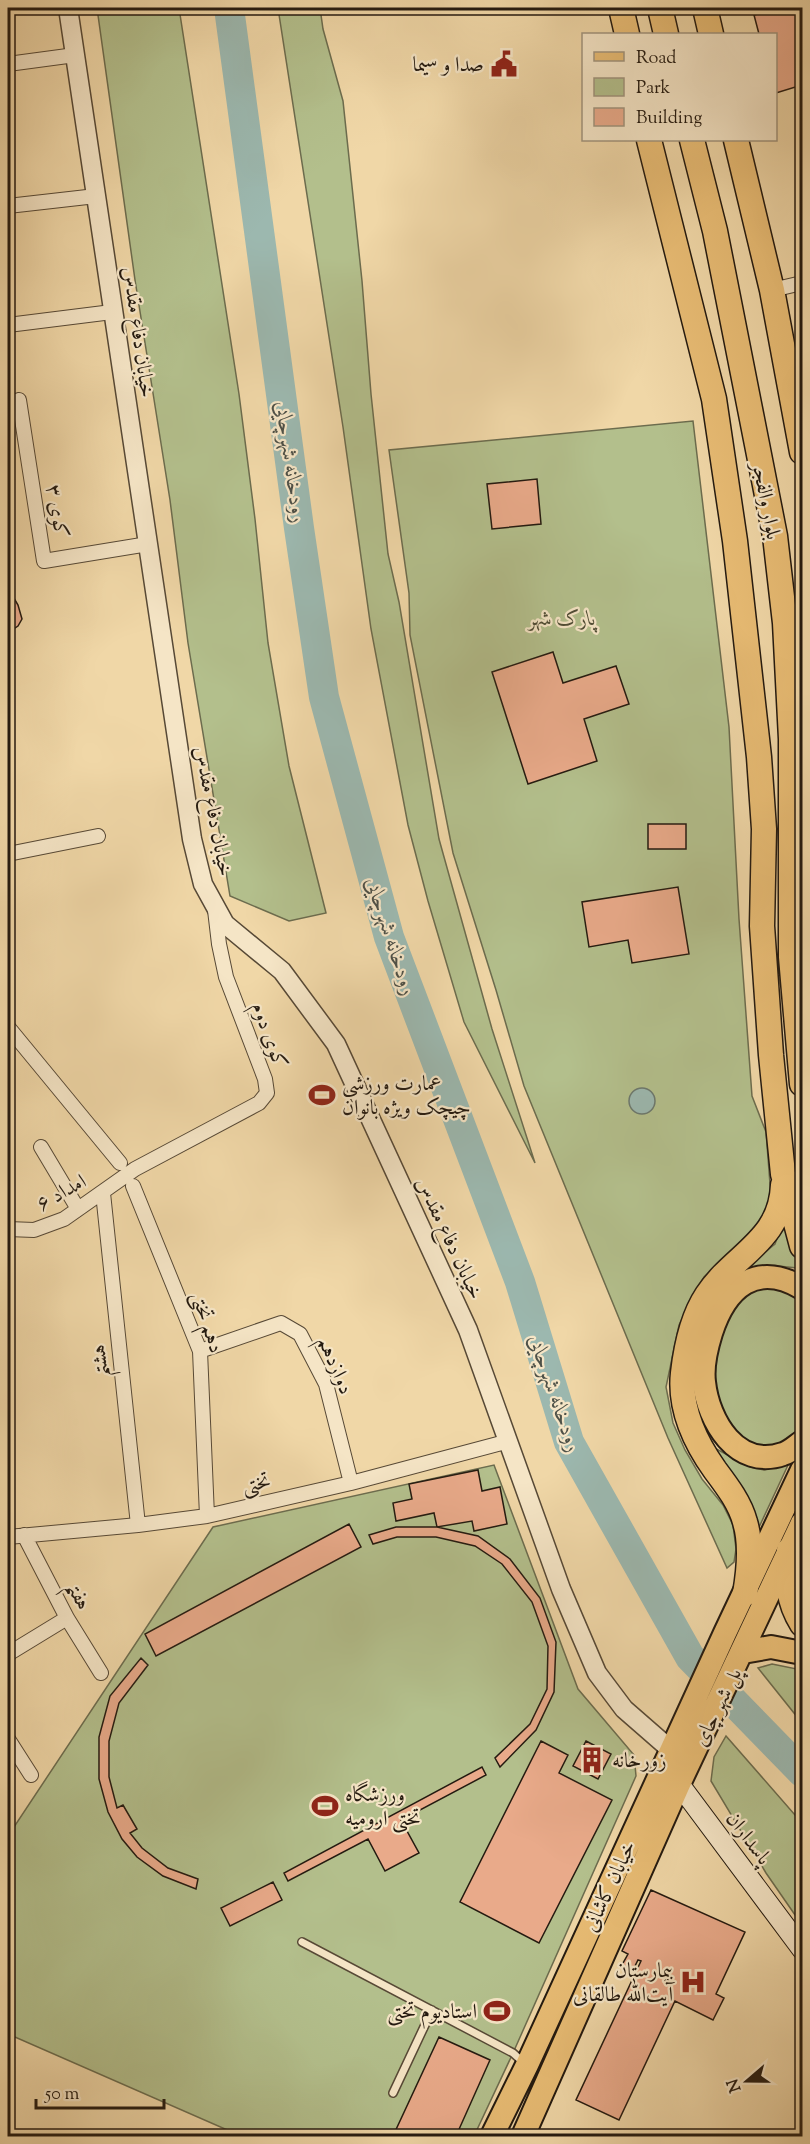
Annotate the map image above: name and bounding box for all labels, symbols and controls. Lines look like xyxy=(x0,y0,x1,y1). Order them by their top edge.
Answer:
legend xyxy=(582,33,777,141)
text: Road xyxy=(636,46,676,72)
public building icon: صدا و سیما xyxy=(489,49,519,79)
place label: صدا و سیما xyxy=(413,51,484,81)
text: Park xyxy=(636,76,671,102)
text: Building xyxy=(636,106,702,132)
street label: خیابان دفاع مقدس xyxy=(112,265,161,400)
water label: رودخانه شهرچایی xyxy=(265,399,313,525)
street label: بلوار والفجر xyxy=(742,458,787,543)
street label: کوی ۳ xyxy=(37,482,75,540)
park label: پارک شهر xyxy=(527,605,598,635)
street label: خیابان دفاع مقدس xyxy=(184,744,239,879)
water label: رودخانه شهرچایی xyxy=(355,874,423,1000)
street label: کوی دوم xyxy=(241,998,294,1074)
place label: عمارت ورزشی چیچک ویژه بانوان xyxy=(342,1070,471,1124)
sports icon: عمارت ورزشی چیچک ویژه بانوان xyxy=(307,1080,337,1110)
street label: امداد ۶ xyxy=(31,1168,93,1220)
street label: خیابان دفاع مقدس xyxy=(406,1173,490,1305)
street label: دهم تختی xyxy=(179,1288,230,1358)
water label: رودخانه شهرچایی xyxy=(518,1331,588,1457)
street label: دوازدهم xyxy=(306,1332,360,1401)
street label: هشتم xyxy=(84,1342,122,1379)
street label: تختی xyxy=(239,1467,274,1503)
street label: هفتم xyxy=(54,1576,97,1618)
street label: پل شهر چای xyxy=(687,1663,751,1752)
building icon: زورخانه xyxy=(577,1745,607,1775)
place label: زورخانه xyxy=(612,1747,667,1777)
place label: ورزشگاه تختی ارومیه xyxy=(345,1781,421,1835)
sports icon: ورزشگاه تختی ارومیه xyxy=(310,1791,340,1821)
street label: پاسداران xyxy=(717,1806,778,1873)
street label: خیابان کاشانی xyxy=(577,1836,645,1937)
place label: بیمارستان آیت‌الله طالقانی xyxy=(573,1957,675,2011)
hospital icon: بیمارستان آیت‌الله طالقانی xyxy=(678,1967,708,1997)
sports icon: استادیوم تختی xyxy=(482,1996,512,2026)
place label: استادیوم تختی xyxy=(387,1998,477,2029)
north arrow xyxy=(717,2051,777,2111)
scale bar xyxy=(36,2072,164,2110)
text: N xyxy=(722,2075,748,2095)
text: 50 m xyxy=(44,2082,80,2108)

